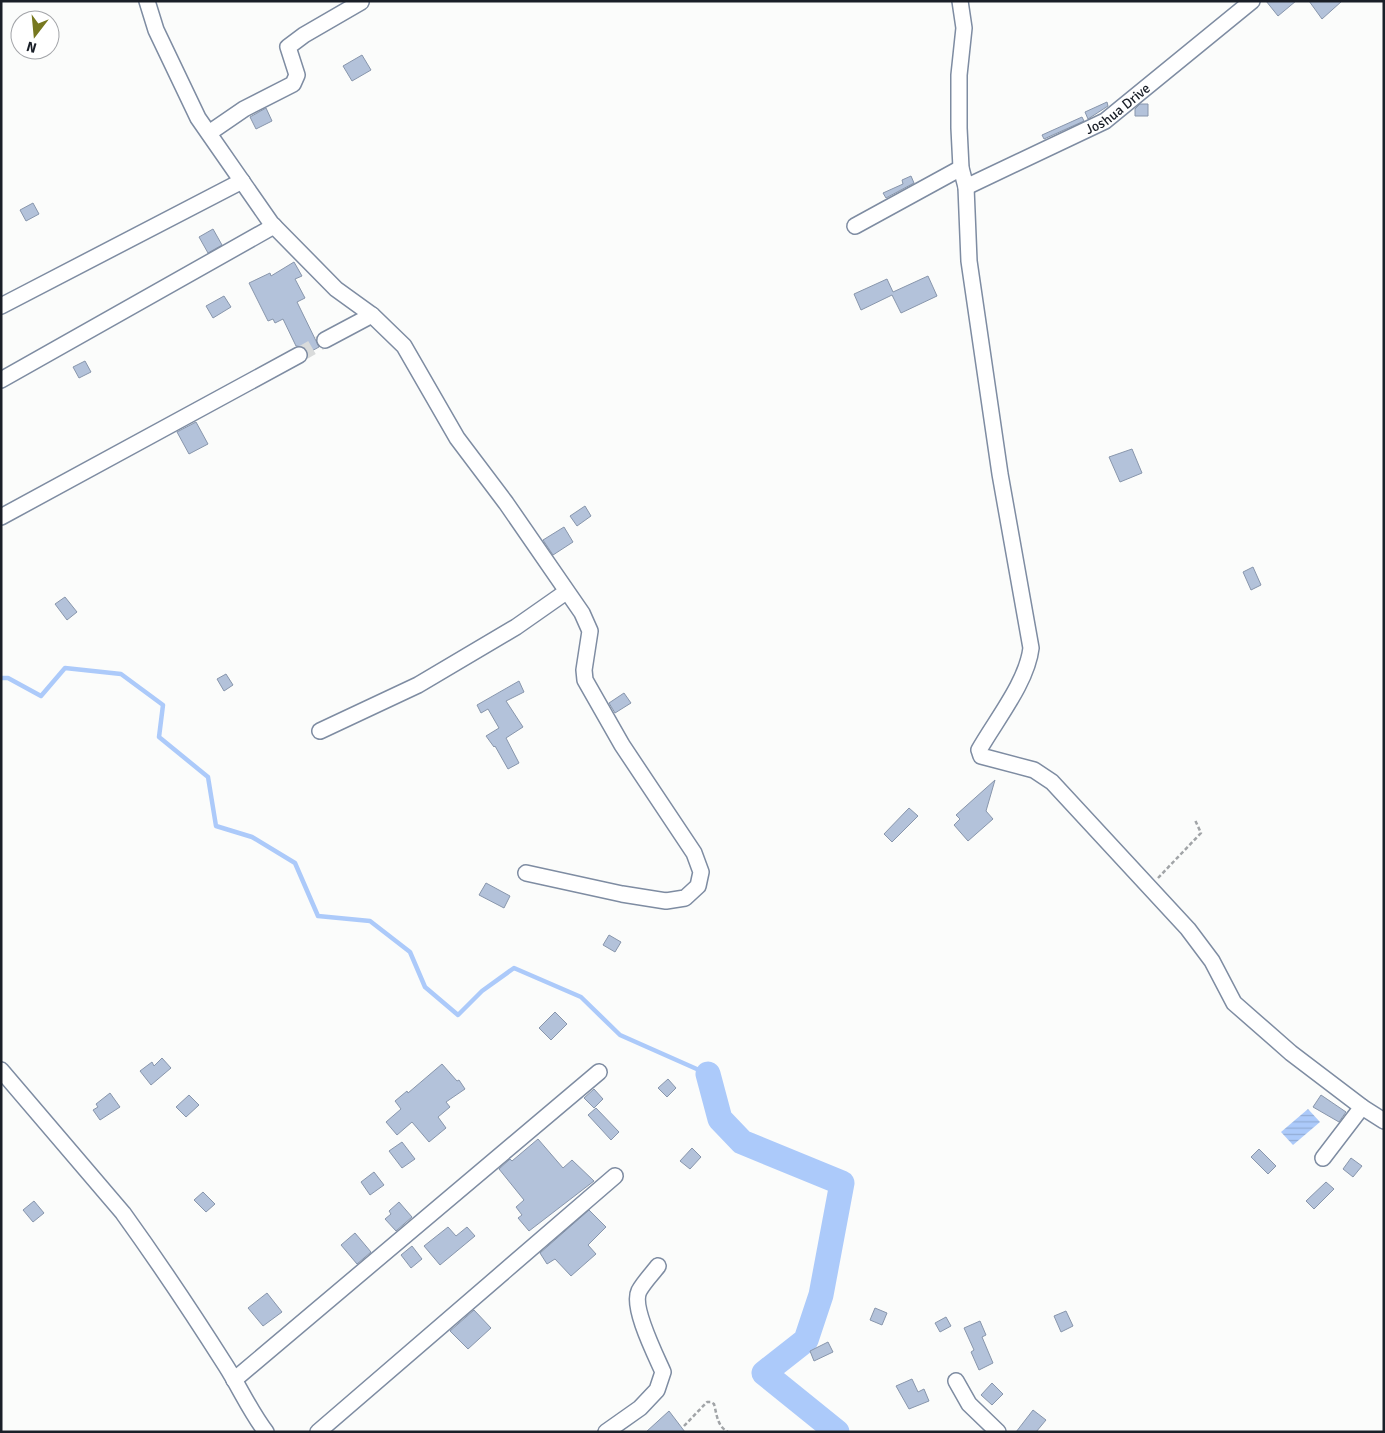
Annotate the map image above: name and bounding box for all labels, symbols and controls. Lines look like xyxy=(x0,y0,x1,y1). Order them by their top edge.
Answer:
north arrow xyxy=(10,10,60,60)
text: N xyxy=(25,38,39,57)
street label: Joshua Drive xyxy=(1082,80,1154,138)

